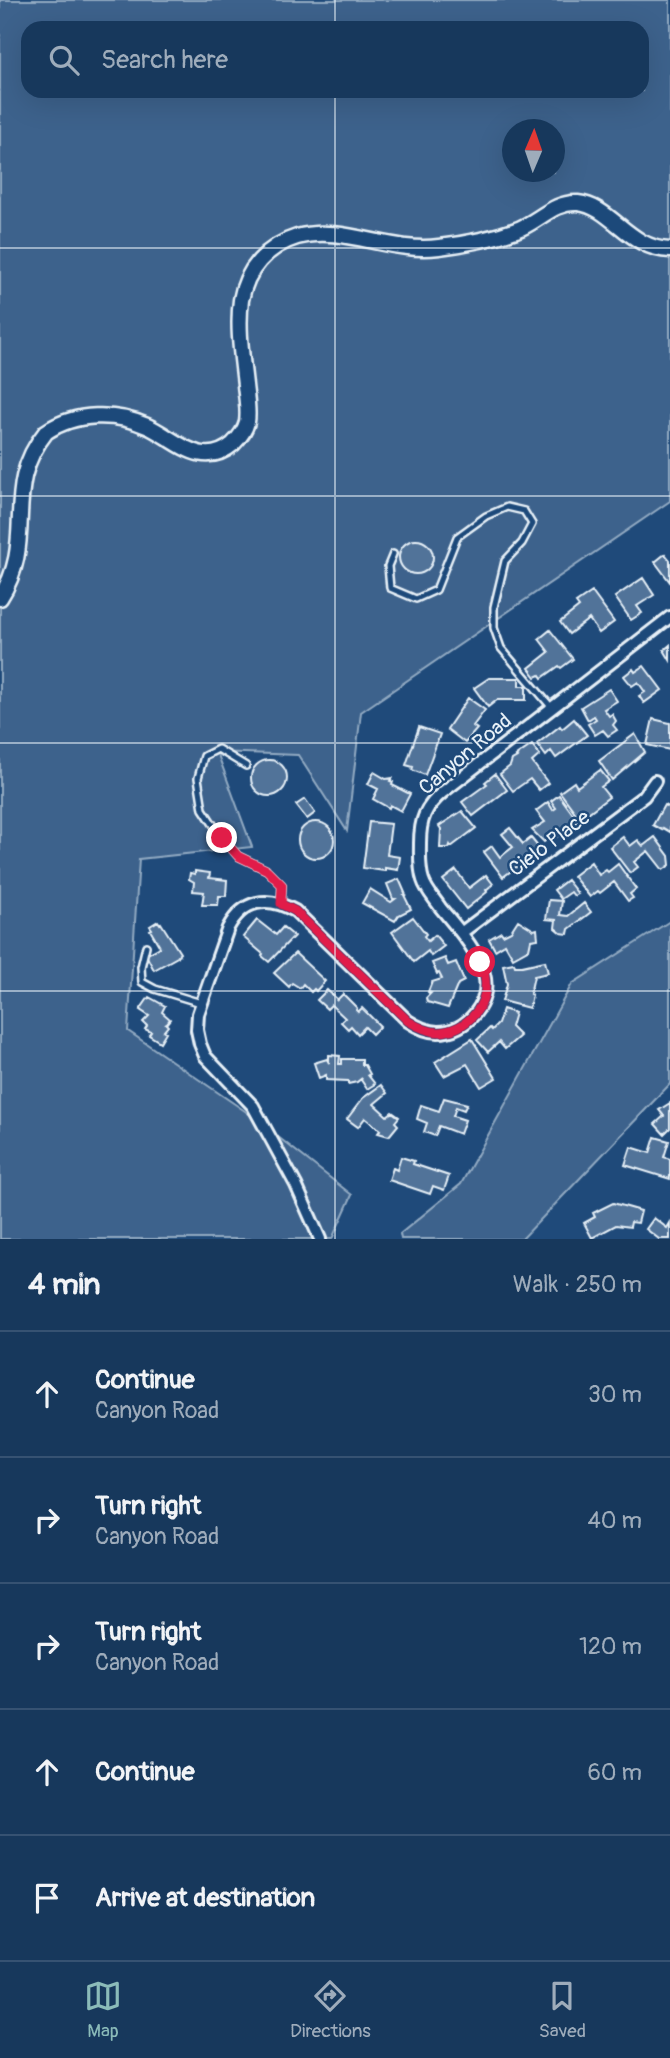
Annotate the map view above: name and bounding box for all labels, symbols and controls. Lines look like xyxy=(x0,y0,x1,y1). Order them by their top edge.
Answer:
search box xyxy=(21,21,649,98)
icon: search xyxy=(45,41,83,79)
text: Search here xyxy=(101,44,228,76)
north arrow xyxy=(502,119,565,182)
street label: Canyon Road xyxy=(413,708,517,801)
street label: Cielo Place xyxy=(503,804,596,883)
route end xyxy=(206,822,237,853)
route start xyxy=(464,946,495,977)
text: 4 min xyxy=(28,1266,101,1303)
text: Walk · 250 m xyxy=(513,1270,642,1299)
text: Continue xyxy=(95,1364,195,1396)
icon: ahead xyxy=(28,1375,66,1413)
text: 30 m xyxy=(588,1380,642,1409)
text: Canyon Road xyxy=(95,1396,219,1425)
text: Turn right xyxy=(95,1490,201,1522)
icon: right xyxy=(28,1501,66,1539)
text: 40 m xyxy=(588,1506,642,1535)
text: Canyon Road xyxy=(95,1522,219,1551)
text: Turn right xyxy=(95,1616,201,1648)
icon: right xyxy=(28,1627,66,1665)
text: 120 m xyxy=(579,1632,642,1661)
text: Canyon Road xyxy=(95,1648,219,1677)
icon: ahead xyxy=(28,1753,66,1791)
text: Continue xyxy=(95,1756,195,1788)
text: 60 m xyxy=(587,1758,642,1787)
icon: arrive xyxy=(28,1879,66,1917)
text: Arrive at destination xyxy=(95,1882,315,1914)
tab: Map xyxy=(84,1977,122,2043)
tab: Directions xyxy=(290,1977,371,2043)
tab: Saved xyxy=(539,1977,586,2043)

